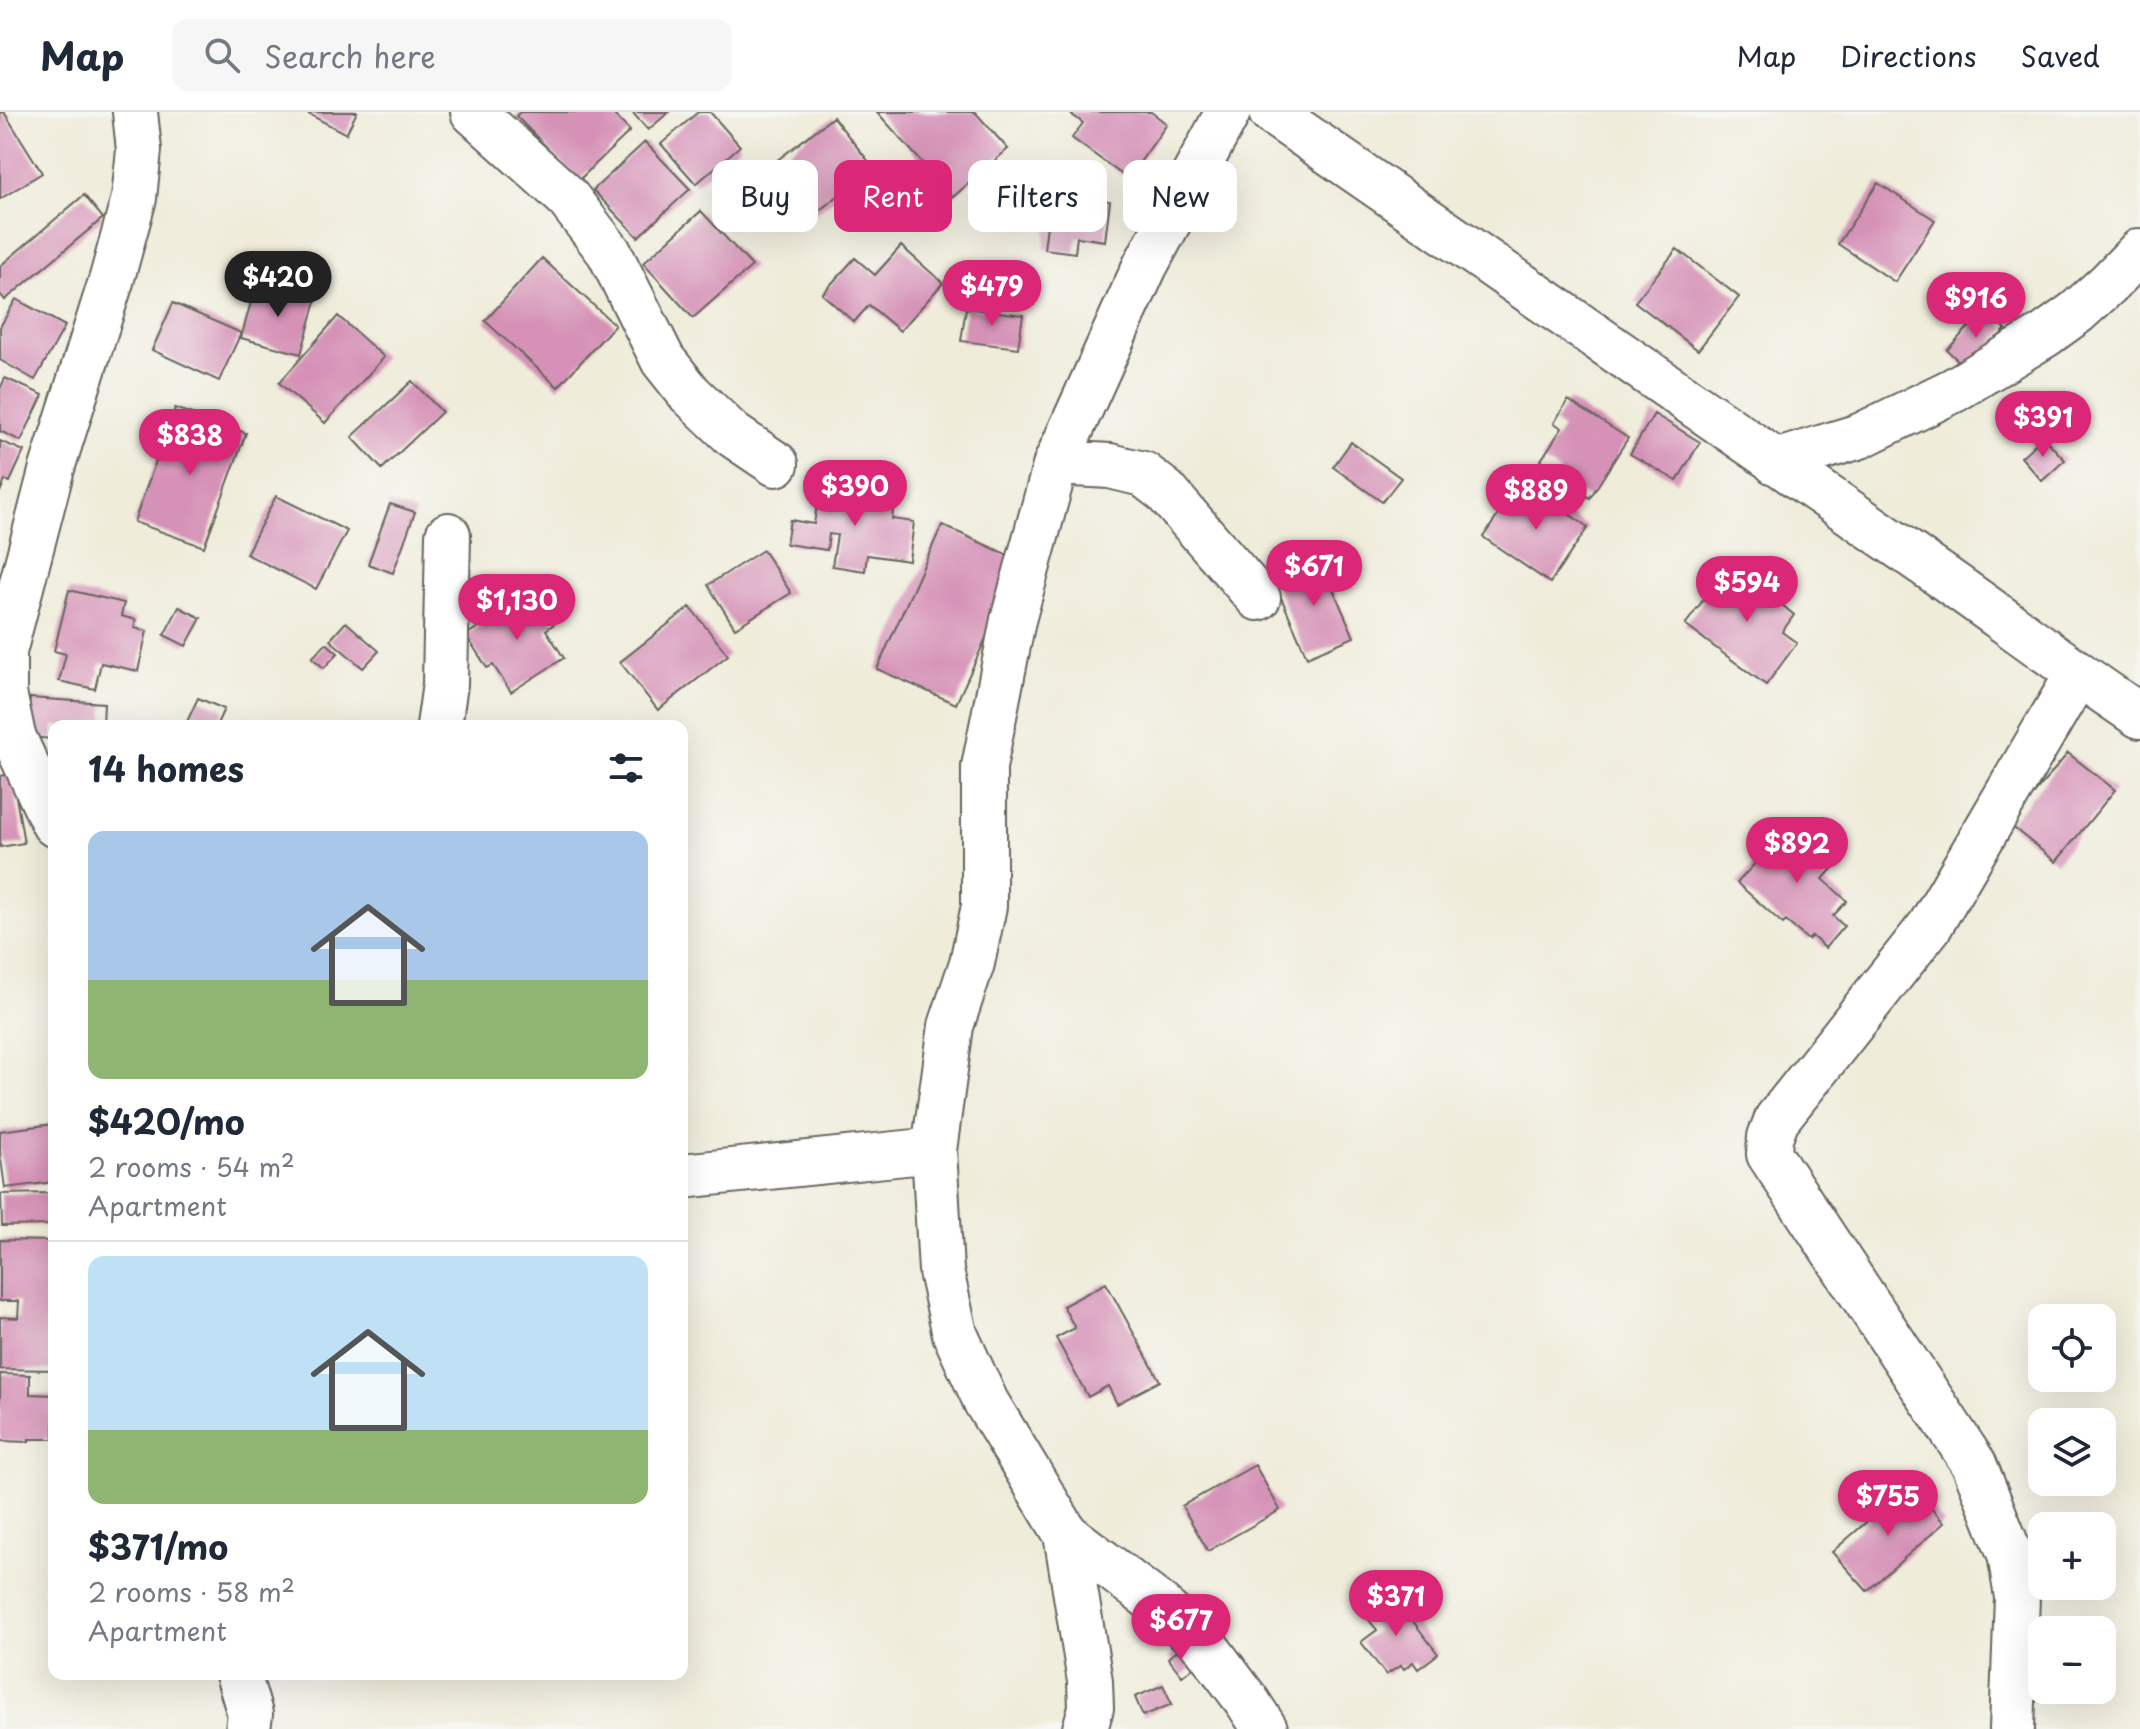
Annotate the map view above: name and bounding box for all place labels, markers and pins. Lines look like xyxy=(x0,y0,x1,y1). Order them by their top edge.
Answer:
pin: $420 xyxy=(231,251,325,319)
pin: $479 xyxy=(945,260,1039,328)
pin: $916 xyxy=(1929,272,2023,340)
pin: $391 xyxy=(1996,391,2090,459)
pin: $838 xyxy=(143,409,237,477)
pin: $390 xyxy=(808,460,902,528)
pin: $889 xyxy=(1489,464,1583,532)
pin: $671 xyxy=(1267,540,1361,608)
pin: $594 xyxy=(1700,556,1794,624)
pin: $1,130 xyxy=(452,574,582,642)
pin: $892 xyxy=(1750,817,1844,885)
pin: $755 xyxy=(1841,1470,1935,1538)
pin: $371 xyxy=(1349,1570,1443,1638)
pin: $677 xyxy=(1134,1594,1228,1662)

